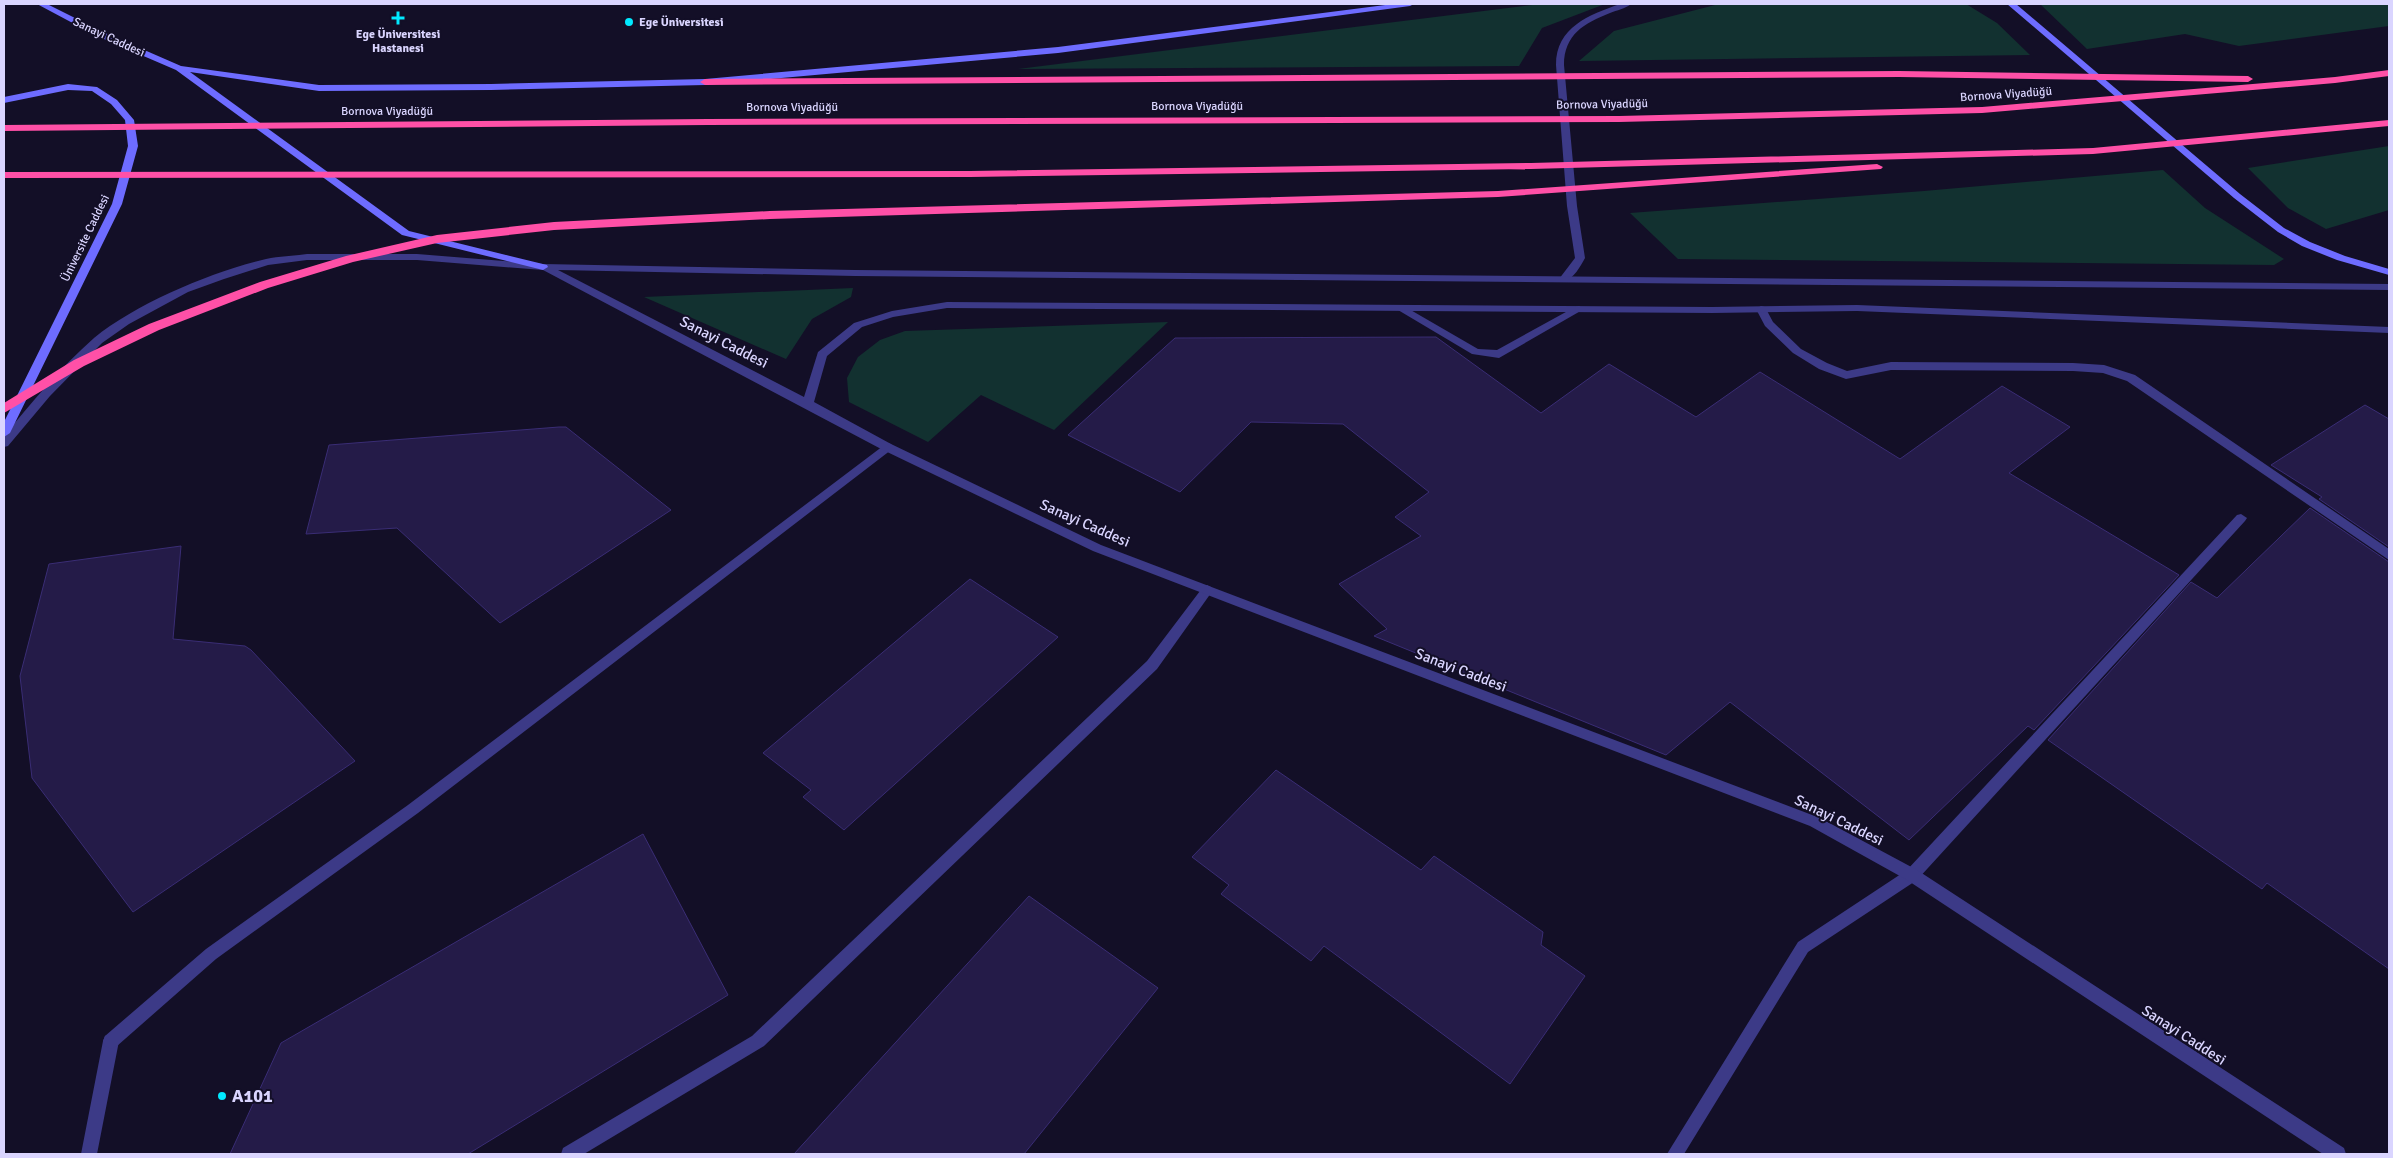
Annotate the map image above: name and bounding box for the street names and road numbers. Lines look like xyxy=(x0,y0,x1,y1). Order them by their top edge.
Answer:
street label: Sanayi Caddesi xyxy=(71,14,147,61)
street label: Bornova Viyadüğü xyxy=(1960,84,2053,105)
street label: Bornova Viyadüğü xyxy=(1556,96,1648,113)
street label: Bornova Viyadüğü xyxy=(1151,99,1243,114)
street label: Bornova Viyadüğü xyxy=(746,100,838,115)
street label: Bornova Viyadüğü xyxy=(341,104,433,119)
street label: Üniversite Caddesi xyxy=(58,192,113,284)
street label: Sanayi Caddesi xyxy=(677,312,771,372)
street label: Sanayi Caddesi xyxy=(1037,495,1133,551)
street label: Sanayi Caddesi xyxy=(1413,644,1509,696)
street label: Sanayi Caddesi xyxy=(1792,791,1886,849)
street label: Sanayi Caddesi xyxy=(2139,1001,2229,1069)

